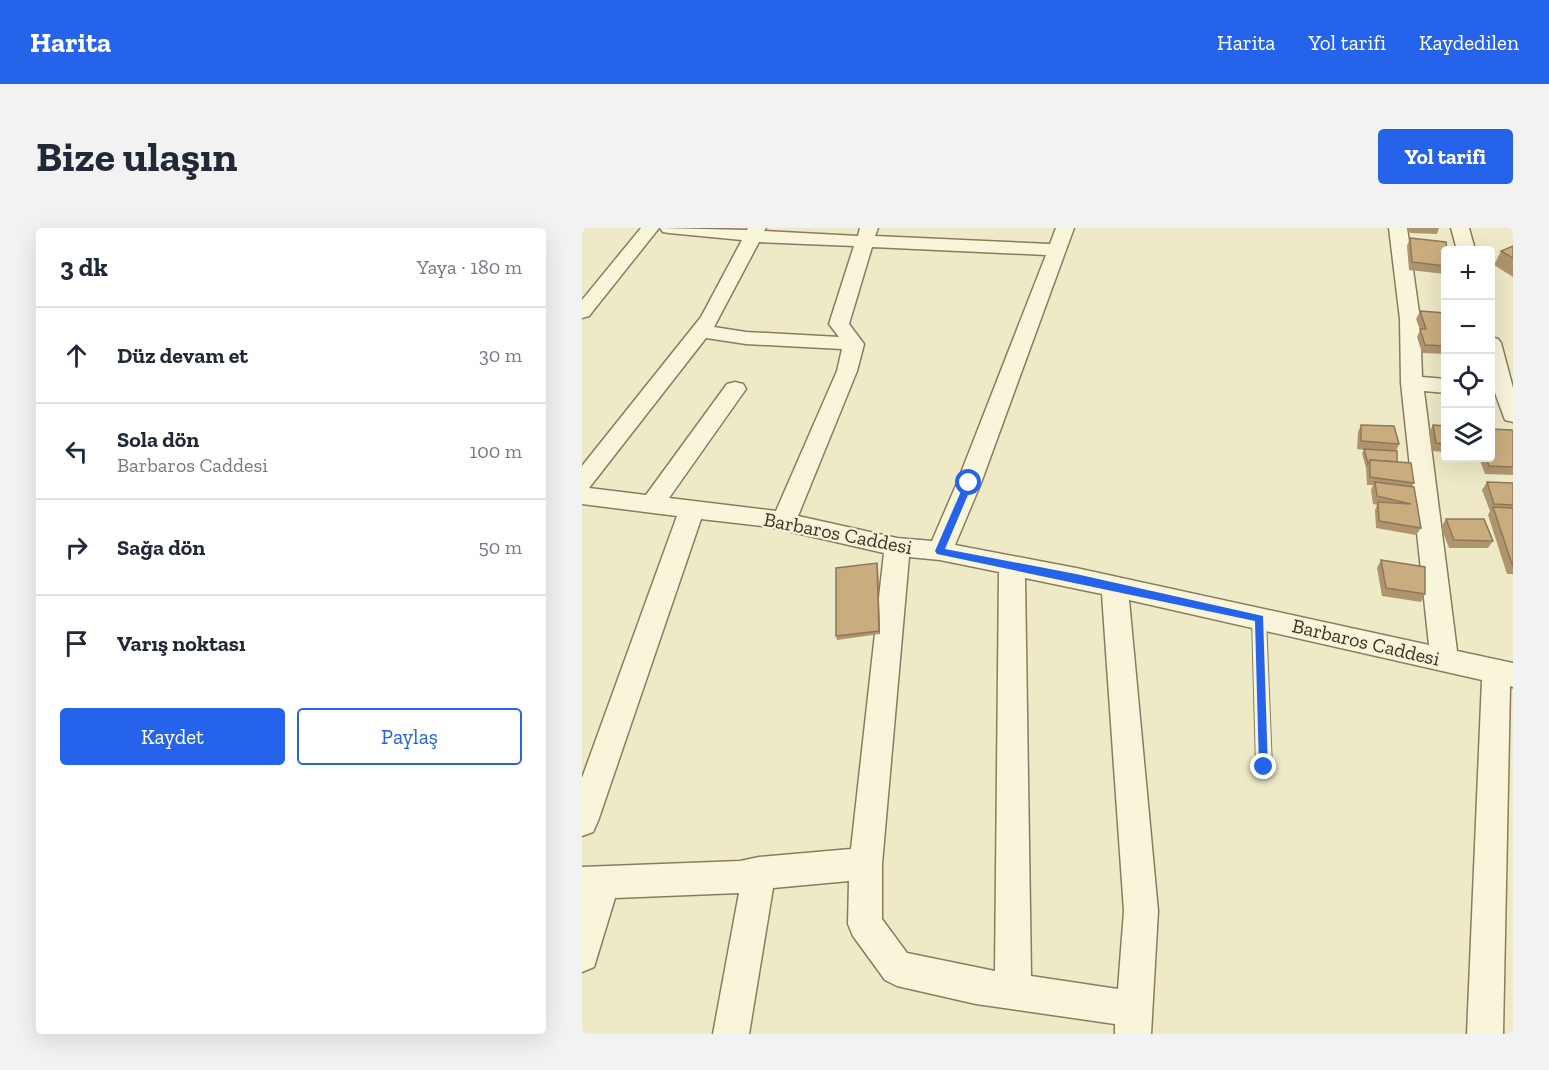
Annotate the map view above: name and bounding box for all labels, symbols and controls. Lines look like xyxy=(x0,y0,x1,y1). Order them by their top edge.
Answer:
text: Harita xyxy=(30,26,111,59)
text: Harita xyxy=(1217,30,1275,55)
text: Yol tarifi xyxy=(1308,30,1386,55)
text: Kaydedilen xyxy=(1419,30,1519,55)
button: Yol tarifi xyxy=(1378,129,1513,184)
text: Bize ulaşın xyxy=(36,131,237,182)
map controls xyxy=(1441,246,1495,462)
button: + xyxy=(1441,246,1495,300)
text: 3 dk xyxy=(60,251,108,283)
text: Yaya · 180 m xyxy=(417,255,522,279)
button: − xyxy=(1441,300,1495,354)
icon: ahead xyxy=(60,339,93,372)
text: Düz devam et xyxy=(117,342,248,369)
text: 30 m xyxy=(479,343,522,367)
button: locate xyxy=(1441,354,1495,408)
button: layers xyxy=(1441,408,1495,462)
text: Sola dön xyxy=(117,426,199,453)
icon: left xyxy=(60,435,93,468)
text: 100 m xyxy=(469,439,522,463)
text: Barbaros Caddesi xyxy=(117,453,268,477)
route start xyxy=(955,469,981,495)
street label: Barbaros Caddesi xyxy=(762,507,915,559)
icon: right xyxy=(60,531,93,564)
text: Sağa dön xyxy=(117,534,205,561)
text: 50 m xyxy=(478,535,522,559)
street label: Barbaros Caddesi xyxy=(1290,613,1443,671)
icon: arrive xyxy=(60,627,93,660)
text: Varış noktası xyxy=(117,630,246,657)
button: Kaydet xyxy=(60,708,285,765)
button: Paylaş xyxy=(297,708,522,765)
route end xyxy=(1250,753,1276,779)

